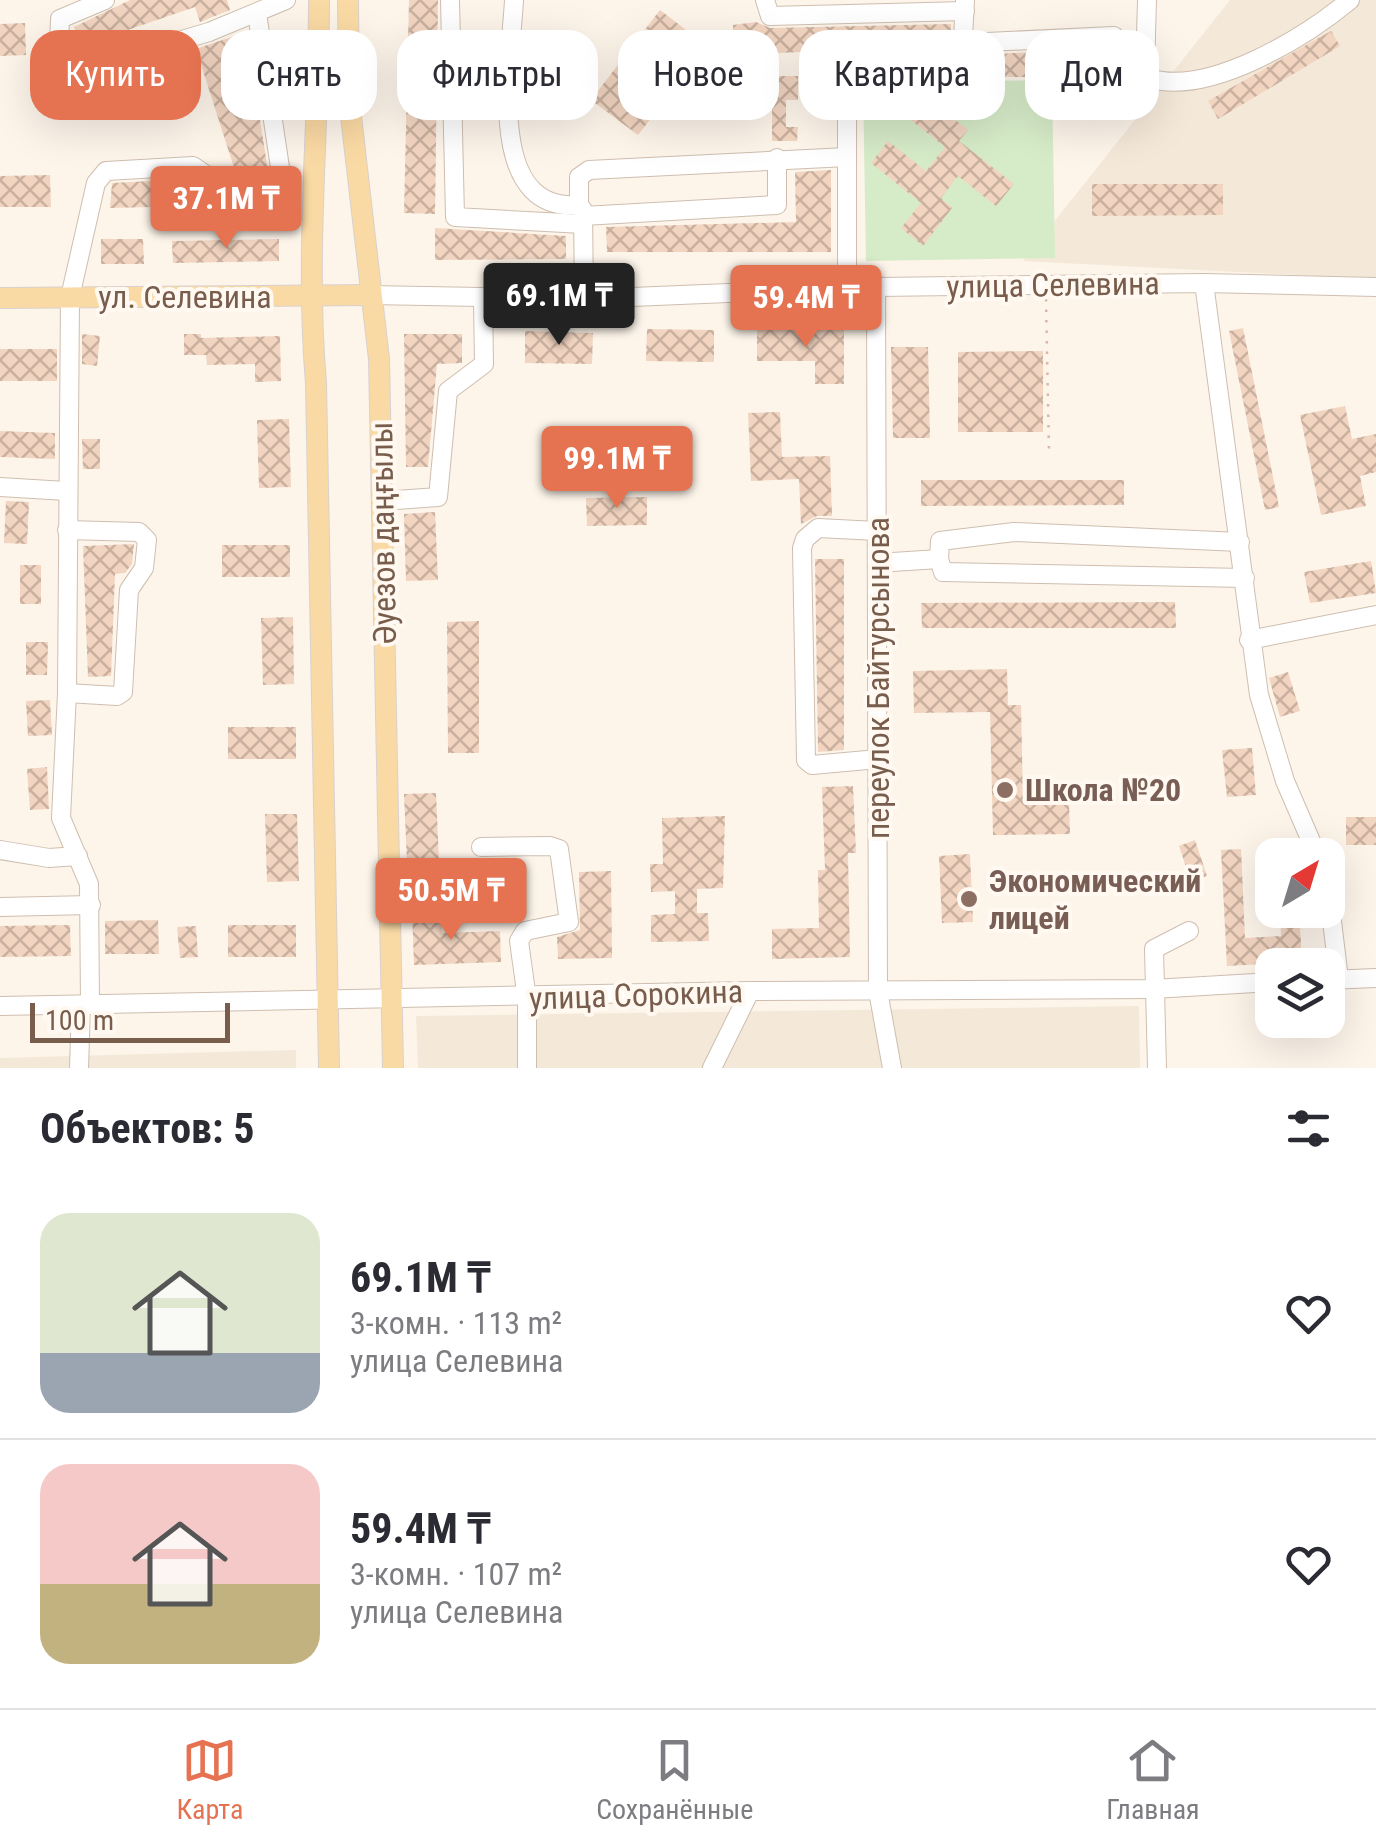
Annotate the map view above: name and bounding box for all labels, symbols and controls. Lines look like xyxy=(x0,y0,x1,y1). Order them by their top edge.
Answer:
chip: Купить xyxy=(30,30,201,120)
chip: Снять xyxy=(221,30,377,120)
chip: Фильтры xyxy=(397,30,598,120)
chip: Новое xyxy=(618,30,779,120)
chip: Квартира xyxy=(799,30,1005,120)
chip: Дом xyxy=(1025,30,1159,120)
pin: 37.1M ₸ xyxy=(134,166,318,251)
text: 37.1M ₸ xyxy=(173,179,279,217)
pin: 69.1M ₸ xyxy=(467,263,651,348)
street label: улица Селевина xyxy=(946,264,1160,306)
pin: 59.4M ₸ xyxy=(714,265,898,350)
text: 69.1M ₸ xyxy=(506,276,612,314)
street label: ул. Селевина xyxy=(98,278,272,316)
text: 59.4M ₸ xyxy=(753,278,859,316)
street label: Әуезов даңғылы xyxy=(362,421,404,645)
pin: 99.1M ₸ xyxy=(525,426,709,511)
text: 99.1M ₸ xyxy=(564,439,670,477)
street label: переулок Байтурсынова xyxy=(859,517,897,839)
place label: Школа №20 xyxy=(1025,771,1181,809)
marker: Школа №20 xyxy=(994,779,1016,801)
north arrow xyxy=(1255,838,1345,928)
map controls xyxy=(1255,838,1345,1038)
pin: 50.5M ₸ xyxy=(359,858,543,943)
place label: Экономический лицей xyxy=(989,862,1201,937)
text: 50.5M ₸ xyxy=(398,871,504,909)
marker: Экономический лицей xyxy=(958,888,980,910)
button: layers xyxy=(1255,948,1345,1038)
street label: улица Сорокина xyxy=(528,972,744,1018)
scale bar xyxy=(30,998,230,1042)
text: 100 m xyxy=(45,1004,114,1037)
icon: filters xyxy=(1281,1101,1336,1156)
text: Объектов: 5 xyxy=(40,1104,254,1153)
icon: home xyxy=(120,1253,240,1373)
text: 69.1M ₸ xyxy=(350,1253,490,1302)
icon: heart xyxy=(1281,1286,1336,1341)
text: 3-комн. · 113 m² xyxy=(350,1304,562,1342)
text: улица Селевина xyxy=(350,1342,563,1380)
icon: home xyxy=(120,1504,240,1624)
text: 59.4M ₸ xyxy=(350,1504,490,1553)
icon: heart xyxy=(1281,1537,1336,1592)
text: 3-комн. · 107 m² xyxy=(350,1555,562,1593)
text: улица Селевина xyxy=(350,1593,563,1631)
tab: Карта xyxy=(176,1733,243,1826)
tab: Сохранённые xyxy=(596,1733,753,1826)
tab: Главная xyxy=(1106,1733,1200,1826)

